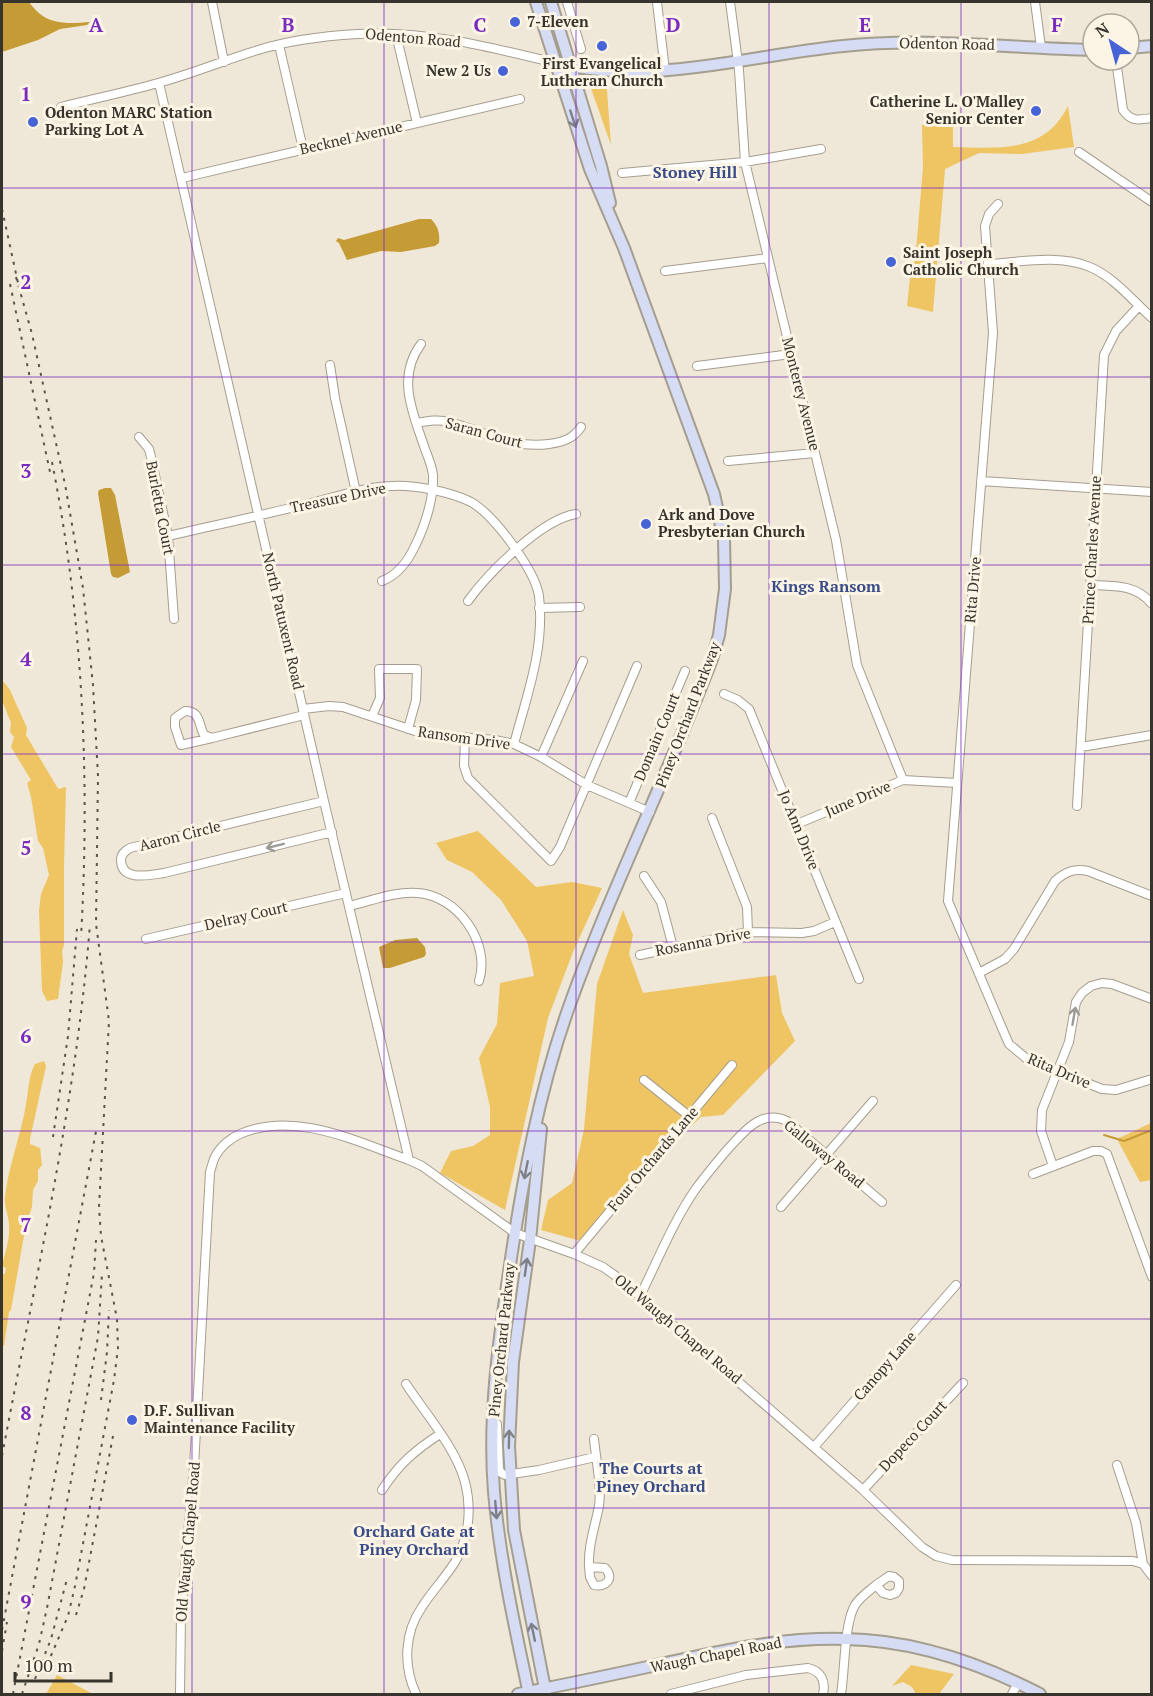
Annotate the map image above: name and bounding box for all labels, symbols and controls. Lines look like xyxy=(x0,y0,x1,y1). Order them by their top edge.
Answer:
text: A xyxy=(89,11,104,38)
text: B xyxy=(282,11,295,38)
text: C xyxy=(473,11,487,38)
place label: 7-Eleven xyxy=(527,11,589,31)
text: D xyxy=(666,11,680,38)
text: E xyxy=(859,11,871,38)
text: F xyxy=(1051,11,1063,38)
north arrow xyxy=(1081,12,1141,72)
marker: 7-Eleven xyxy=(508,15,522,29)
text: N xyxy=(1091,17,1114,42)
street label: Odenton Road xyxy=(365,23,462,51)
street label: Odenton Road xyxy=(899,32,995,54)
marker: First Evangelical Lutheran Church xyxy=(595,39,609,53)
place label: First Evangelical Lutheran Church xyxy=(541,53,664,90)
place label: New 2 Us xyxy=(426,60,491,80)
marker: New 2 Us xyxy=(496,64,510,78)
text: 1 xyxy=(20,80,32,107)
place label: Catherine L. O'Malley Senior Center xyxy=(870,91,1025,128)
place label: Odenton MARC Station Parking Lot A xyxy=(45,102,213,139)
marker: Catherine L. O'Malley Senior Center xyxy=(1029,104,1043,118)
one-way arrow xyxy=(568,109,579,128)
marker: Odenton MARC Station Parking Lot A xyxy=(26,115,40,129)
street label: Becknel Avenue xyxy=(297,115,404,159)
district label: Stoney Hill xyxy=(653,161,737,183)
place label: Saint Joseph Catholic Church xyxy=(903,242,1019,279)
marker: Saint Joseph Catholic Church xyxy=(884,255,898,269)
text: 2 xyxy=(20,268,32,295)
street label: Monterey Avenue xyxy=(778,335,826,453)
street label: Saran Court xyxy=(443,412,525,452)
text: 3 xyxy=(20,457,32,484)
street label: Burletta Court xyxy=(142,459,180,557)
street label: Prince Charles Avenue xyxy=(1077,475,1105,625)
street label: Treasure Drive xyxy=(288,477,388,517)
place label: Ark and Dove Presbyterian Church xyxy=(658,504,805,541)
marker: Ark and Dove Presbyterian Church xyxy=(639,517,653,531)
street label: North Patuxent Road xyxy=(258,550,310,691)
street label: Rita Drive xyxy=(959,556,985,624)
district label: Kings Ransom xyxy=(771,575,881,597)
street label: Piney Orchard Parkway xyxy=(650,638,724,791)
text: 4 xyxy=(20,645,32,672)
street label: Domain Court xyxy=(629,689,684,784)
street label: Ransom Drive xyxy=(417,721,512,753)
street label: June Drive xyxy=(822,775,894,821)
street label: Jo Ann Drive xyxy=(775,787,825,872)
street label: Aaron Circle xyxy=(137,815,223,855)
text: 5 xyxy=(20,834,32,861)
one-way arrow xyxy=(266,840,285,852)
street label: Delray Court xyxy=(202,896,290,934)
street label: Rosanna Drive xyxy=(654,922,752,960)
one-way arrow xyxy=(1069,1007,1080,1027)
text: 6 xyxy=(20,1022,32,1049)
street label: Rita Drive xyxy=(1025,1048,1094,1092)
street label: Four Orchards Lane xyxy=(602,1102,702,1215)
street label: Galloway Road xyxy=(780,1115,869,1192)
one-way arrow xyxy=(520,1160,531,1180)
text: 7 xyxy=(20,1211,32,1238)
one-way arrow xyxy=(521,1257,532,1277)
street label: Piney Orchard Parkway xyxy=(483,1261,519,1418)
street label: Old Waugh Chapel Road xyxy=(611,1269,747,1388)
street label: Canopy Lane xyxy=(848,1326,920,1404)
street label: Dopeco Court xyxy=(874,1395,951,1475)
text: 8 xyxy=(20,1399,32,1426)
place label: D.F. Sullivan Maintenance Facility xyxy=(144,1400,296,1437)
marker: D.F. Sullivan Maintenance Facility xyxy=(125,1413,139,1427)
one-way arrow xyxy=(503,1429,515,1449)
district label: The Courts at Piney Orchard xyxy=(596,1457,706,1497)
street label: Old Waugh Chapel Road xyxy=(170,1461,204,1623)
one-way arrow xyxy=(491,1499,502,1519)
district label: Orchard Gate at Piney Orchard xyxy=(353,1520,475,1560)
text: 9 xyxy=(20,1588,32,1615)
one-way arrow xyxy=(527,1622,538,1642)
street label: Waugh Chapel Road xyxy=(648,1631,783,1677)
scale bar xyxy=(15,1645,111,1683)
text: 100 m xyxy=(24,1653,73,1677)

